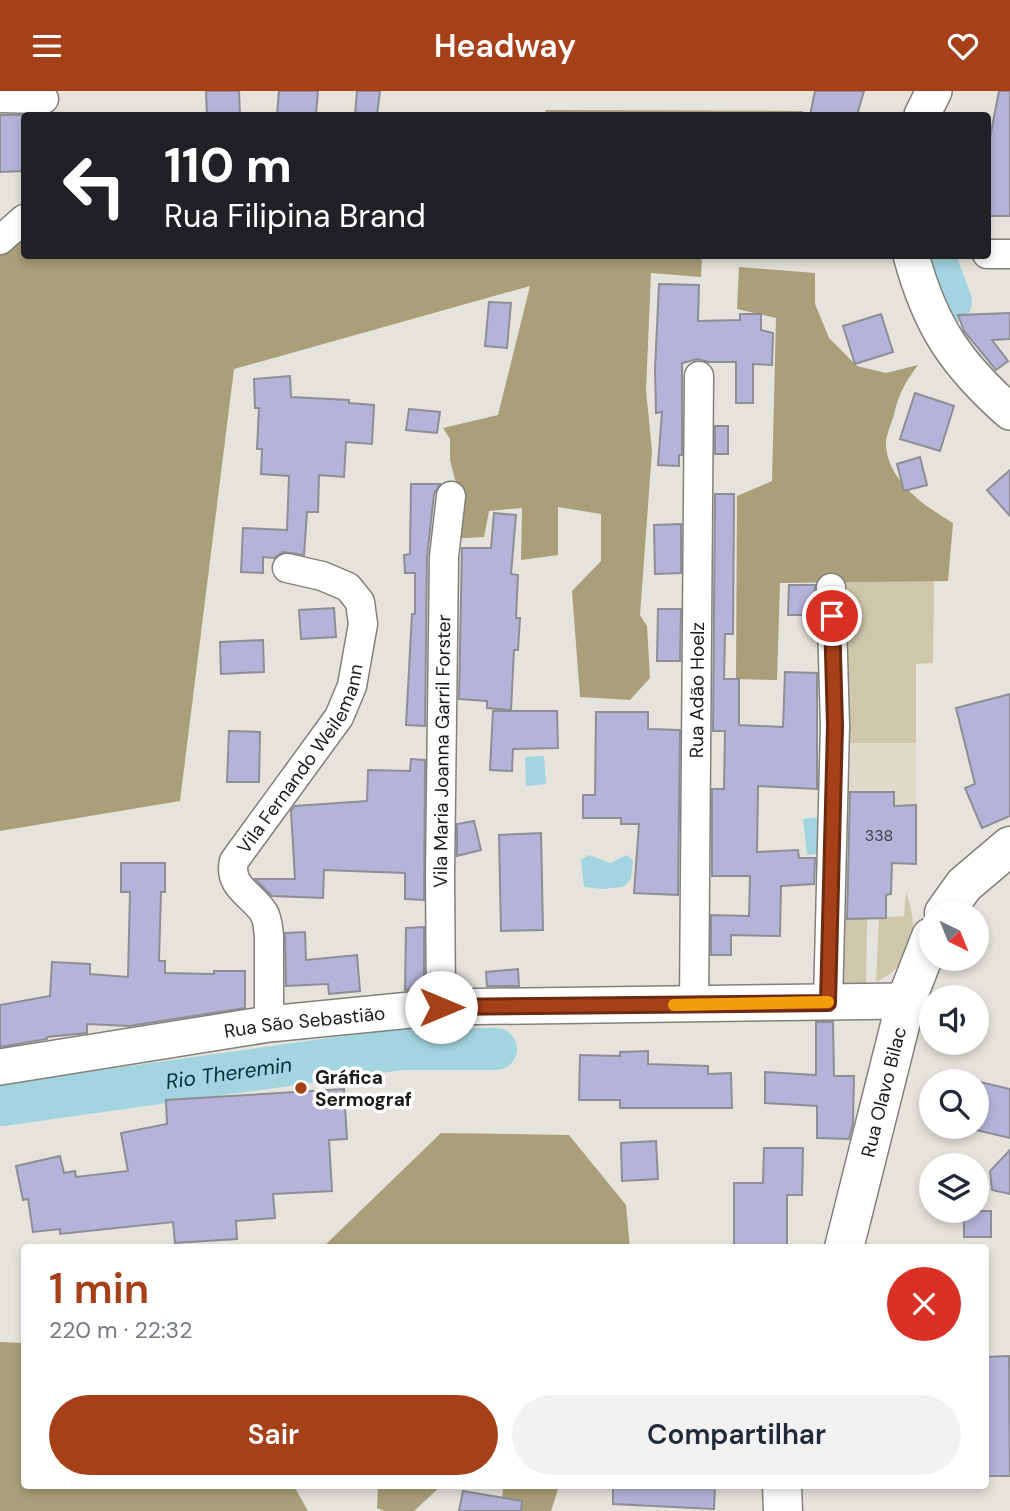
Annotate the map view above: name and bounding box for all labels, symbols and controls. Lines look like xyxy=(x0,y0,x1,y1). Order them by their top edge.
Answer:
text: Headway xyxy=(434,25,576,67)
icon: menu xyxy=(28,27,66,65)
icon: heart xyxy=(944,27,982,65)
text: 110 m xyxy=(164,133,292,197)
icon: left xyxy=(49,140,140,231)
text: Rua Filipina Brand xyxy=(164,195,426,237)
pin xyxy=(802,586,862,646)
icon: arrive xyxy=(813,597,851,635)
street label: Vila Maria Joanna Garril Forster xyxy=(427,614,456,888)
street label: Rua Adão Hoelz xyxy=(683,622,710,758)
street label: Vila Fernando Weilemann xyxy=(231,662,368,858)
house number: 338 xyxy=(865,825,893,846)
north arrow xyxy=(919,901,989,971)
map controls xyxy=(919,901,989,1223)
position arrow xyxy=(404,970,478,1044)
button: sound xyxy=(919,985,989,1055)
street label: Rua São Sebastião xyxy=(222,1000,386,1044)
street label: Rua Olavo Bilac xyxy=(855,1024,912,1160)
water label: Rio Theremin xyxy=(164,1051,294,1096)
place label: Gráfica Sermograf xyxy=(315,1065,412,1112)
button: search xyxy=(919,1069,989,1139)
marker: Gráfica Sermograf xyxy=(293,1080,309,1096)
button: layers xyxy=(919,1153,989,1223)
text: 1 min xyxy=(49,1261,149,1316)
button: close xyxy=(887,1267,961,1341)
text: 220 m · 22:32 xyxy=(49,1315,192,1345)
button: Sair xyxy=(49,1395,498,1475)
button: Compartilhar xyxy=(512,1395,961,1475)

